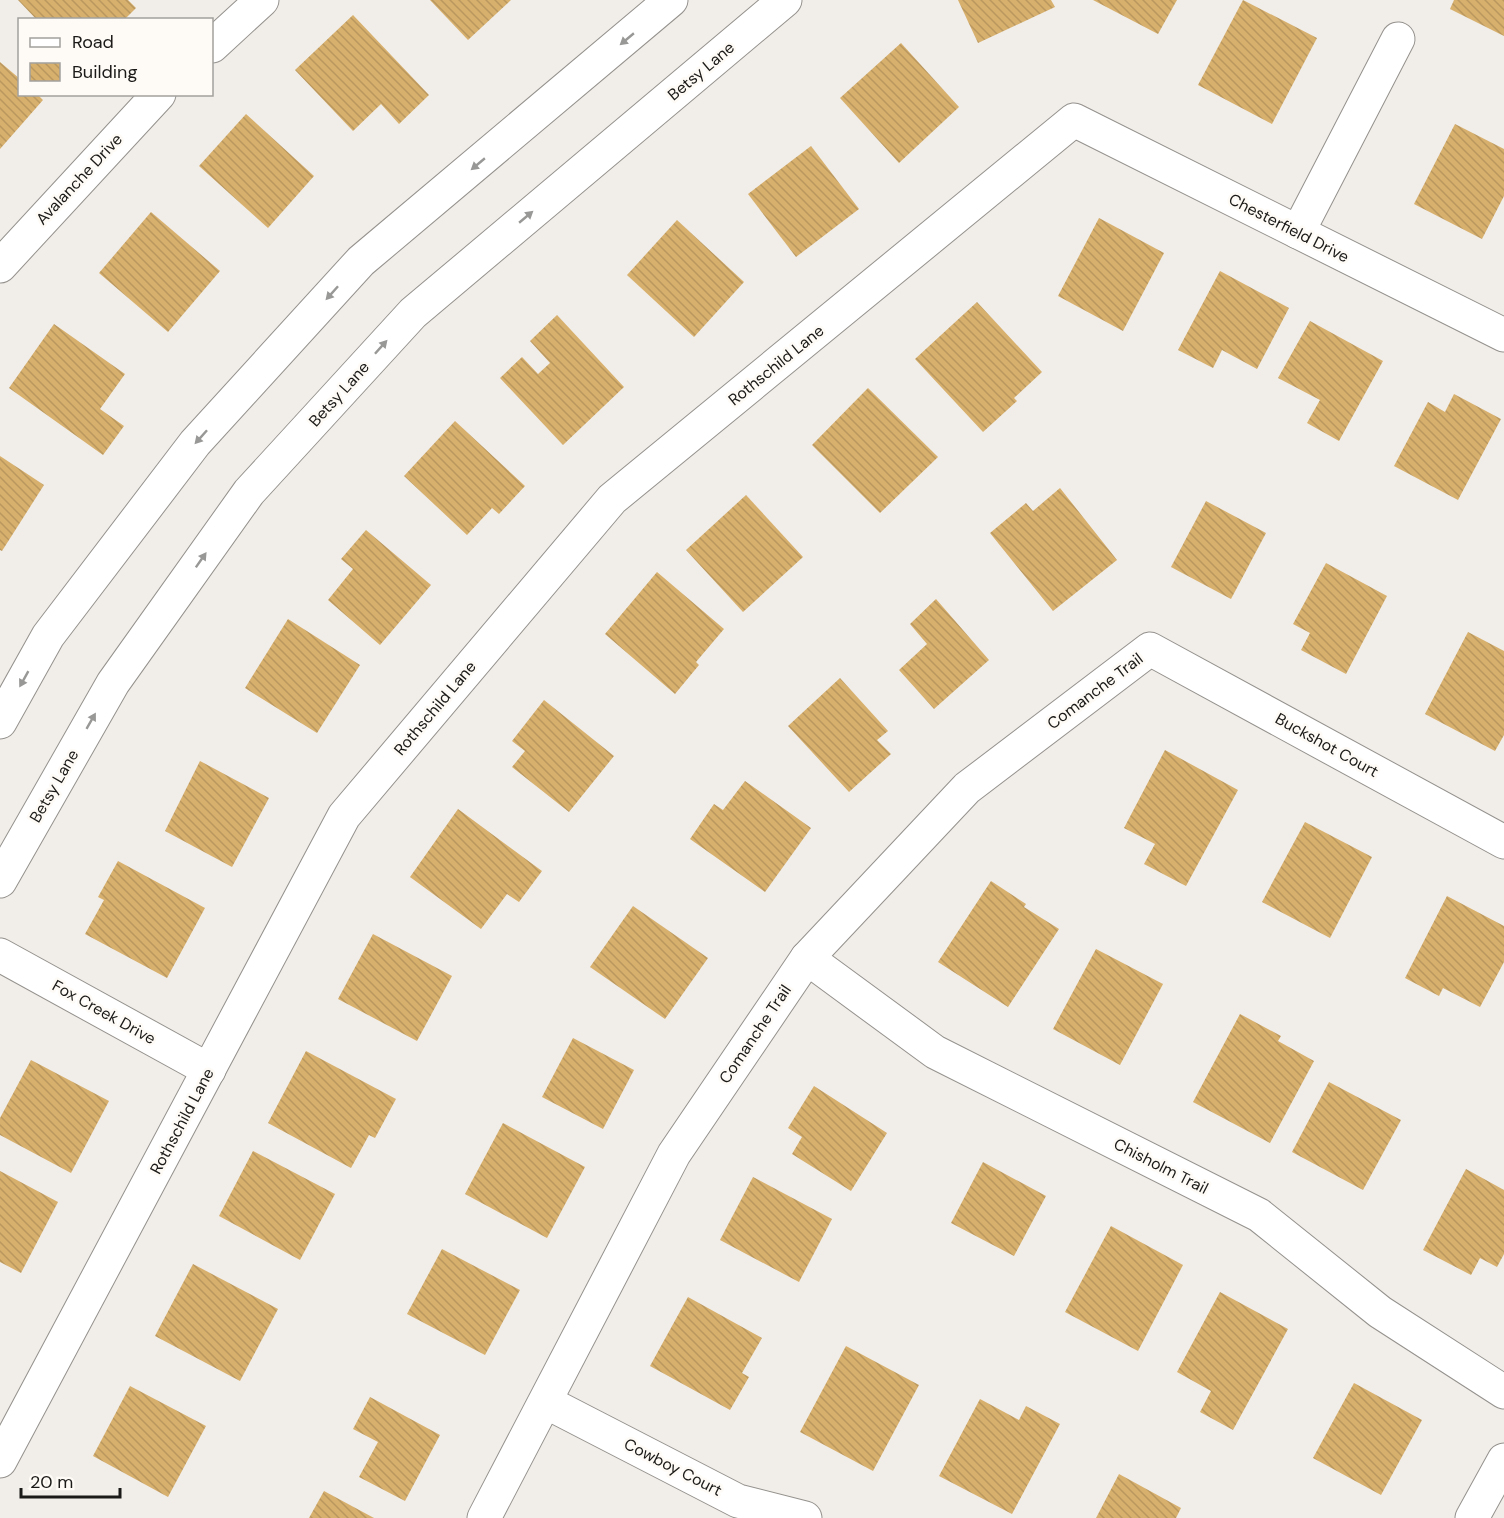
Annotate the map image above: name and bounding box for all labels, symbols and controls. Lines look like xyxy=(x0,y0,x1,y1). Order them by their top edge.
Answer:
legend xyxy=(18,18,213,96)
text: Road xyxy=(72,30,114,54)
one-way arrow xyxy=(619,32,635,45)
street label: Betsy Lane xyxy=(663,37,739,105)
text: Building xyxy=(72,60,137,84)
street label: Avalanche Drive xyxy=(31,129,127,229)
one-way arrow xyxy=(471,157,486,170)
street label: Chesterfield Drive xyxy=(1225,189,1353,267)
one-way arrow xyxy=(518,211,534,224)
one-way arrow xyxy=(326,285,339,300)
street label: Rothschild Lane xyxy=(724,320,828,410)
one-way arrow xyxy=(374,340,388,355)
street label: Betsy Lane xyxy=(304,357,374,431)
one-way arrow xyxy=(195,429,208,444)
one-way arrow xyxy=(195,552,207,568)
street label: Comanche Trail xyxy=(1043,648,1147,734)
street label: Rothschild Lane xyxy=(389,656,481,760)
one-way arrow xyxy=(19,671,29,688)
street label: Buckshot Court xyxy=(1272,708,1382,782)
one-way arrow xyxy=(86,713,97,729)
street label: Betsy Lane xyxy=(25,746,83,826)
street label: Fox Creek Drive xyxy=(49,975,159,1049)
street label: Comanche Trail xyxy=(714,980,796,1088)
street label: Rothschild Lane xyxy=(145,1064,219,1178)
street label: Chisholm Trail xyxy=(1110,1133,1212,1199)
street label: Cowboy Court xyxy=(620,1433,726,1501)
scale bar xyxy=(21,1461,120,1499)
text: 20 m xyxy=(30,1470,73,1494)

